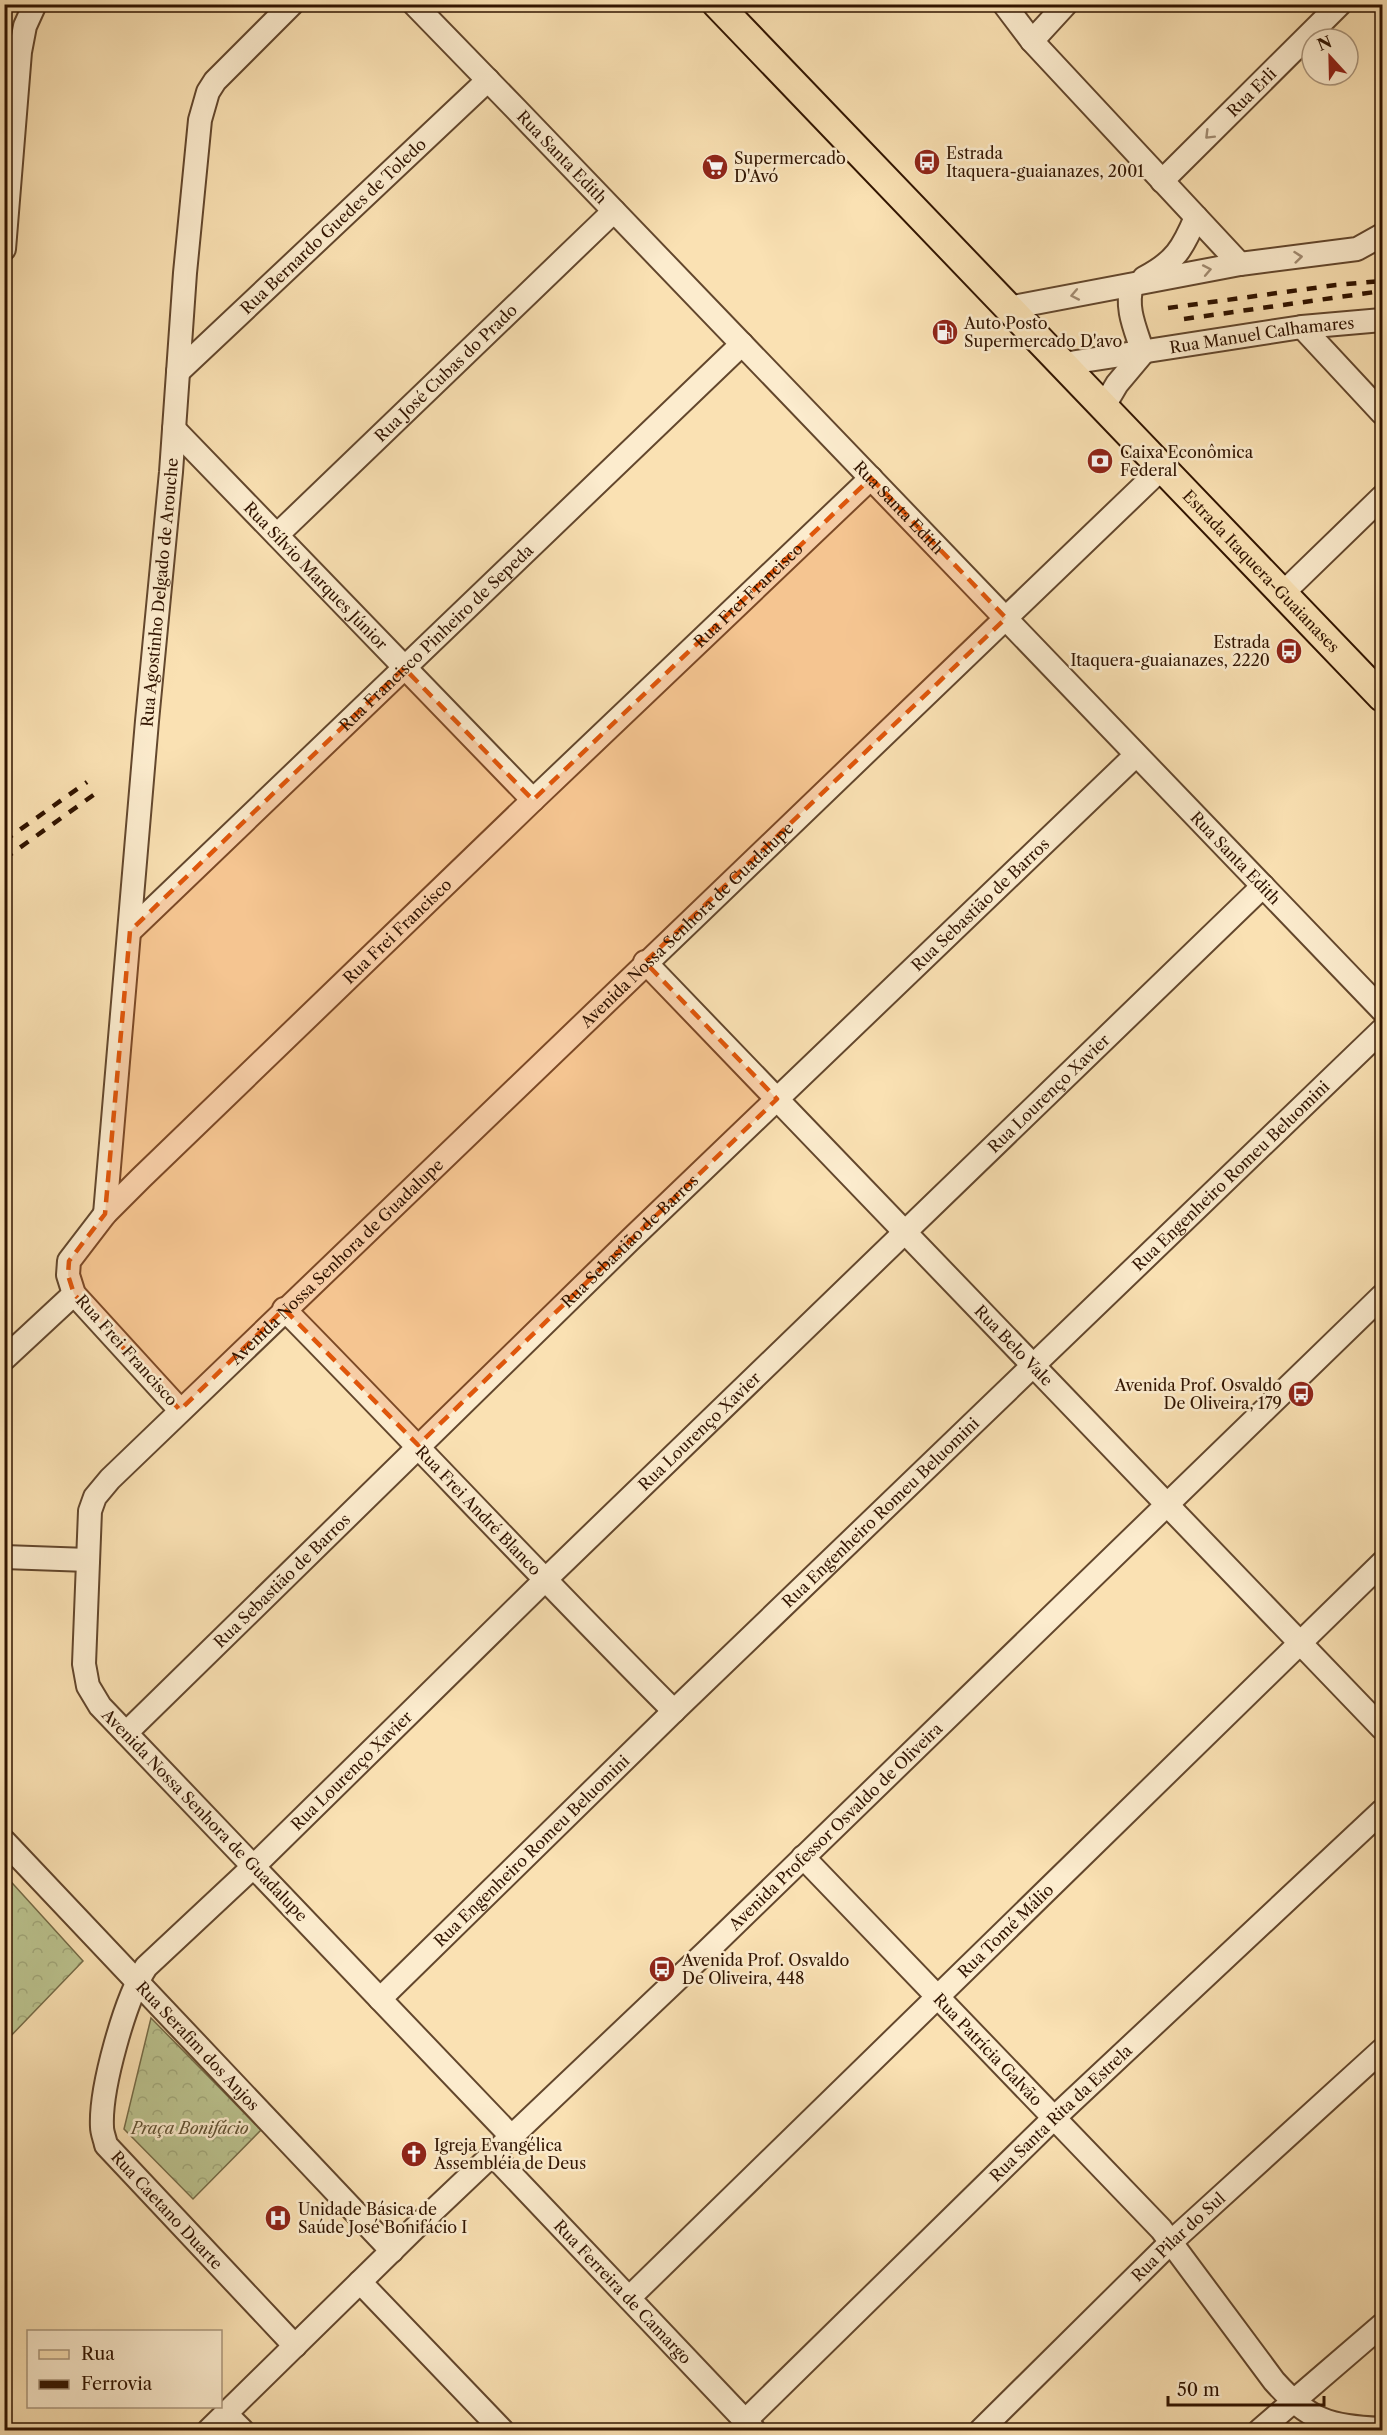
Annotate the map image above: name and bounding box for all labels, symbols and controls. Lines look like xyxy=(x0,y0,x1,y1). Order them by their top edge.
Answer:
north arrow xyxy=(1300,27,1360,87)
text: N xyxy=(1314,31,1335,55)
street label: Rua Erli xyxy=(1222,63,1280,121)
street label: Rua Santa Edith xyxy=(513,106,612,208)
one-way arrow xyxy=(1205,128,1216,138)
street label: Rua Bernardo Guedes de Toledo xyxy=(236,134,430,318)
place label: Estrada Itaquera-guaianazes, 2001 xyxy=(946,143,1144,181)
bus stop icon: Estrada Itaquera-guaianazes, 2001 xyxy=(912,147,942,177)
place label: Supermercado D'Avó xyxy=(734,148,846,186)
supermarket icon: Supermercado D'Avó xyxy=(700,152,730,182)
one-way arrow xyxy=(1294,251,1303,264)
one-way arrow xyxy=(1202,264,1212,277)
one-way arrow xyxy=(1070,288,1080,301)
street label: Rua José Cubas do Prado xyxy=(370,300,521,446)
street label: Rua Manuel Calhamares xyxy=(1168,312,1355,357)
place label: Auto Posto Supermercado D'avo xyxy=(963,313,1123,351)
fuel station icon: Auto Posto Supermercado D'avo xyxy=(930,317,960,347)
place label: Caixa Econômica Federal xyxy=(1120,442,1254,480)
bank icon: Caixa Econômica Federal xyxy=(1085,446,1115,476)
street label: Rua Agostinho Delgado de Arouche xyxy=(137,457,182,728)
street label: Rua Santa Edith xyxy=(850,457,948,558)
street label: Estrada Itaquera-Guaianases xyxy=(1179,486,1344,657)
street label: Rua Sílvio Marques Júnior xyxy=(240,497,392,654)
street label: Rua Frei Francisco xyxy=(690,538,807,652)
street label: Rua Francisco Pinheiro de Sepeda xyxy=(335,540,537,735)
place label: Estrada Itaquera-guaianazes, 2220 xyxy=(1070,632,1271,670)
bus stop icon: Estrada Itaquera-guaianazes, 2220 xyxy=(1274,636,1304,666)
street label: Rua Santa Edith xyxy=(1186,807,1285,909)
street label: Avenida Nossa Senhora de Guadalupe xyxy=(575,818,798,1032)
street label: Rua Sebastião de Barros xyxy=(907,834,1053,975)
street label: Rua Frei Francisco xyxy=(339,874,456,988)
street label: Rua Lourenço Xavier xyxy=(983,1030,1114,1157)
street label: Rua Engenheiro Romeu Beluomini xyxy=(1128,1076,1333,1275)
street label: Avenida Nossa Senhora de Guadalupe xyxy=(225,1154,447,1369)
street label: Rua Sebastião de Barros xyxy=(557,1170,702,1312)
street label: Rua Frei Francisco xyxy=(72,1290,182,1410)
street label: Rua Belo Vale xyxy=(970,1301,1057,1390)
street label: Rua Lourenço Xavier xyxy=(634,1367,764,1495)
place label: Avenida Prof. Osvaldo De Oliveira, 179 xyxy=(1114,1375,1282,1413)
bus stop icon: Avenida Prof. Osvaldo De Oliveira, 179 xyxy=(1286,1379,1316,1409)
street label: Rua Engenheiro Romeu Beluomini xyxy=(778,1413,983,1612)
street label: Rua Frei André Blanco xyxy=(412,1441,546,1580)
street label: Rua Sebastião de Barros xyxy=(209,1509,354,1652)
street label: Avenida Nossa Senhora de Guadalupe xyxy=(97,1704,312,1925)
street label: Rua Lourenço Xavier xyxy=(286,1706,416,1834)
street label: Avenida Professor Osvaldo de Oliveira xyxy=(724,1718,947,1935)
street label: Rua Engenheiro Romeu Beluomini xyxy=(430,1750,633,1951)
street label: Rua Tomé Málio xyxy=(953,1879,1058,1982)
place label: Avenida Prof. Osvaldo De Oliveira, 448 xyxy=(681,1950,850,1988)
bus stop icon: Avenida Prof. Osvaldo De Oliveira, 448 xyxy=(647,1954,677,1984)
street label: Rua Serafim dos Anjos xyxy=(132,1977,264,2115)
street label: Rua Patrícia Galvão xyxy=(929,1989,1047,2110)
street label: Rua Santa Rita da Estrela xyxy=(985,2040,1136,2186)
park label: Praça Bonifácio xyxy=(129,2118,249,2138)
place label: Igreja Evangélica Assembléia de Deus xyxy=(433,2135,586,2173)
church icon: Igreja Evangélica Assembléia de Deus xyxy=(399,2139,429,2169)
street label: Rua Caetano Duarte xyxy=(107,2147,227,2273)
street label: Rua Pilar do Sul xyxy=(1127,2188,1229,2286)
place label: Unidade Básica de Saúde José Bonifácio I xyxy=(298,2199,467,2237)
hospital icon: Unidade Básica de Saúde José Bonifácio I xyxy=(263,2203,293,2233)
street label: Rua Ferreira de Camargo xyxy=(550,2216,696,2368)
legend xyxy=(27,2330,222,2408)
text: Rua xyxy=(81,2343,115,2365)
scale bar xyxy=(1168,2369,1324,2407)
text: Ferrovia xyxy=(81,2373,153,2395)
text: 50 m xyxy=(1177,2379,1220,2401)

